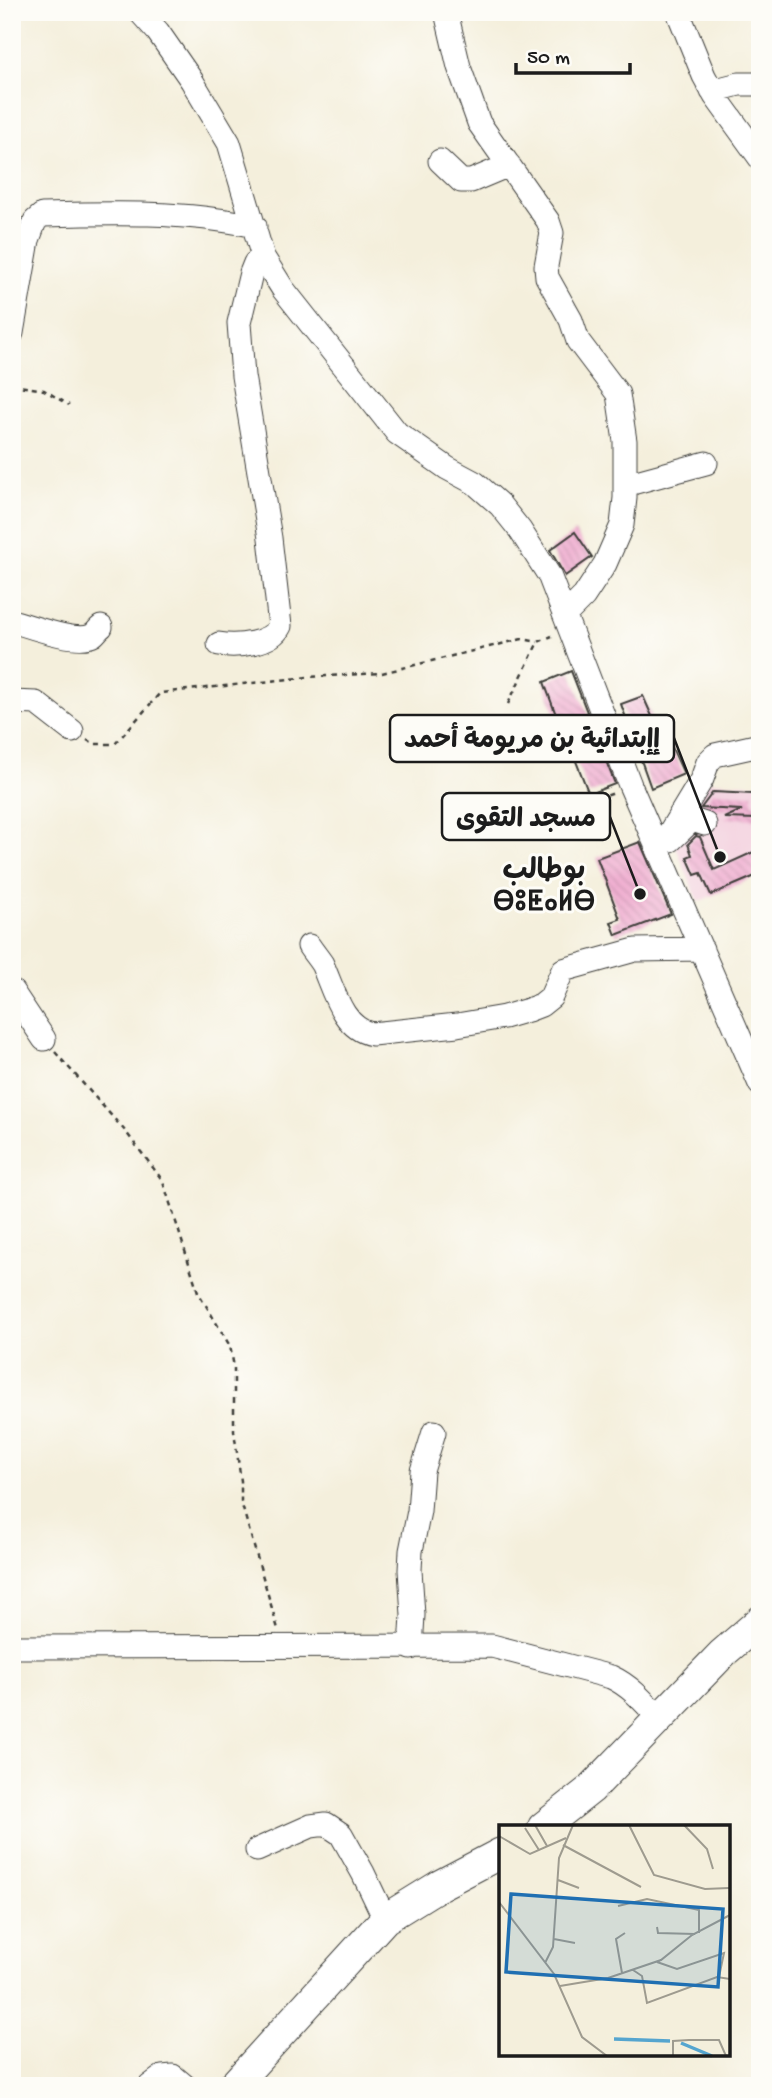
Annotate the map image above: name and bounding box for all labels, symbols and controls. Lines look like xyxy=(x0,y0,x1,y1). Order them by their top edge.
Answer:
scale bar xyxy=(516,32,630,76)
text: 50 m xyxy=(527,47,570,72)
callout: إإبتدائية بن مريومة أحمد xyxy=(390,715,674,762)
text: إإبتدائية بن مريومة أحمد xyxy=(404,722,660,758)
callout: مسجد التقوى xyxy=(442,793,610,840)
text: مسجد التقوى xyxy=(456,806,596,837)
district label: بوطالب ⴱⵓⵟⴰⵍⴱ xyxy=(493,856,595,921)
inset map xyxy=(499,1825,730,2056)

